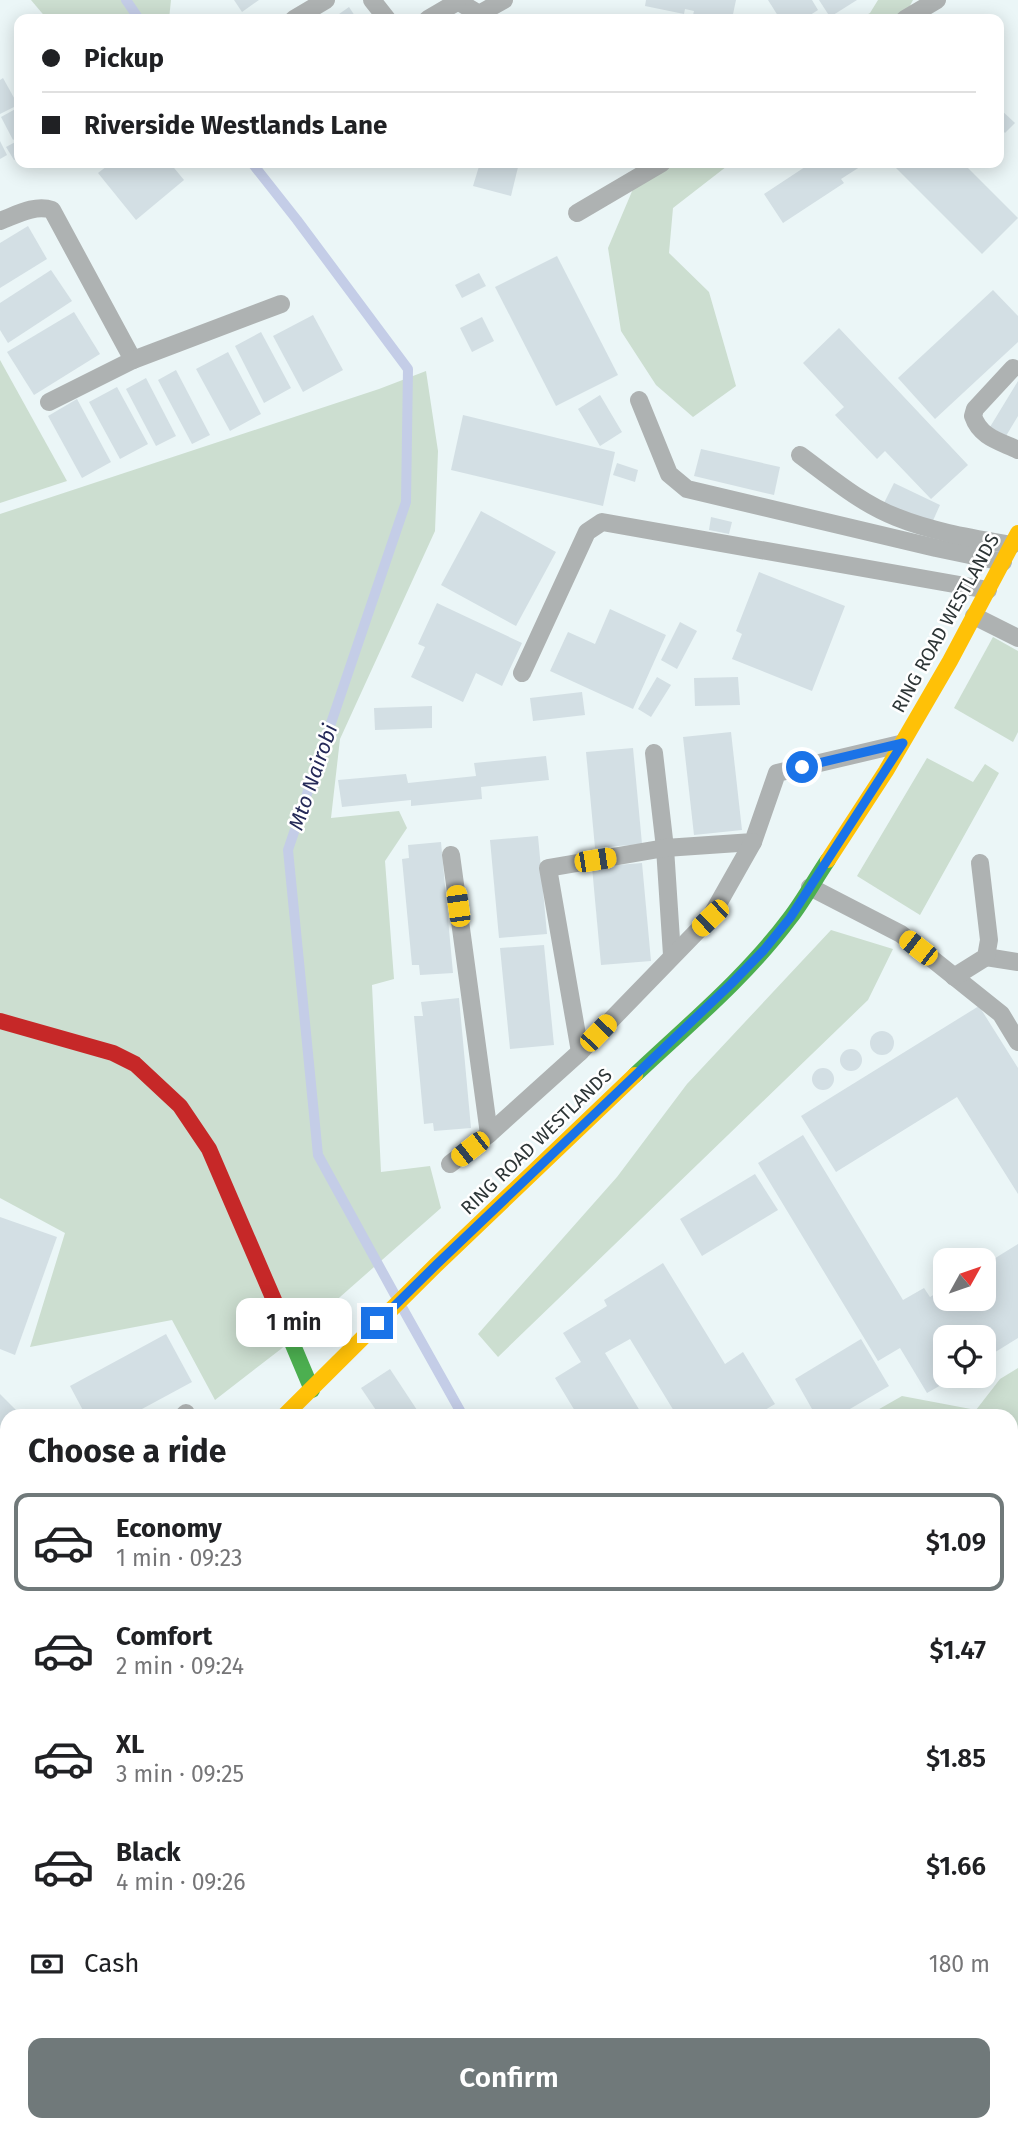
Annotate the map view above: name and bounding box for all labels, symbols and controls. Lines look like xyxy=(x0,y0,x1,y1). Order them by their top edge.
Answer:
text: Pickup xyxy=(84,43,164,74)
text: Riverside Westlands Lane xyxy=(84,110,387,141)
street label: RING ROAD WESTLANDS xyxy=(887,530,1004,717)
water label: Mto Nairobi xyxy=(283,720,343,833)
route start xyxy=(786,751,818,783)
car xyxy=(573,846,618,874)
car xyxy=(445,884,472,928)
car xyxy=(688,896,733,940)
car xyxy=(895,927,942,969)
car xyxy=(576,1011,621,1055)
street label: RING ROAD WESTLANDS xyxy=(456,1063,617,1219)
car xyxy=(447,1128,494,1170)
north arrow xyxy=(933,1248,996,1311)
map controls xyxy=(933,1248,996,1388)
callout: 1 min xyxy=(237,1298,352,1348)
route end xyxy=(361,1307,393,1339)
text: 1 min xyxy=(266,1308,322,1336)
button: locate xyxy=(933,1325,996,1388)
text: Choose a ride xyxy=(28,1432,226,1470)
icon: car xyxy=(32,1511,95,1574)
text: Economy xyxy=(116,1513,222,1544)
text: $1.09 xyxy=(926,1527,986,1558)
text: 1 min · 09:23 xyxy=(116,1544,242,1572)
icon: car xyxy=(32,1619,95,1682)
text: Comfort xyxy=(116,1621,212,1652)
text: $1.47 xyxy=(929,1635,986,1666)
text: 2 min · 09:24 xyxy=(116,1652,244,1680)
icon: car xyxy=(32,1727,95,1790)
text: XL xyxy=(116,1729,144,1760)
text: $1.85 xyxy=(926,1743,986,1774)
text: 3 min · 09:25 xyxy=(116,1760,244,1788)
icon: car xyxy=(32,1835,95,1898)
text: Black xyxy=(116,1837,181,1868)
text: $1.66 xyxy=(926,1851,986,1882)
text: 4 min · 09:26 xyxy=(116,1868,246,1896)
icon: cash xyxy=(28,1945,66,1983)
text: Cash xyxy=(84,1948,140,1979)
text: 180 m xyxy=(929,1950,990,1978)
button: Confirm xyxy=(28,2038,990,2118)

